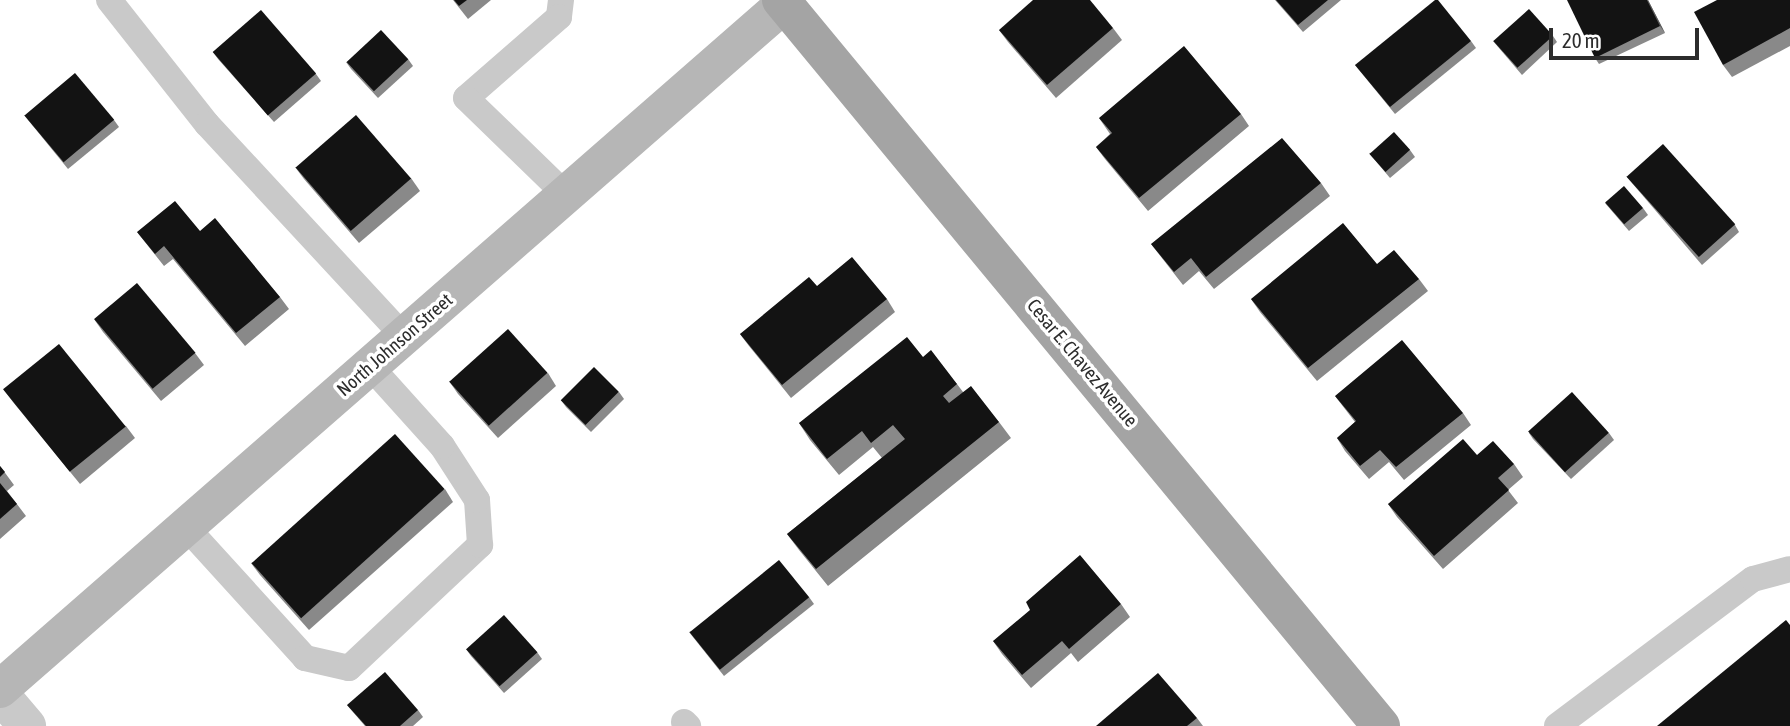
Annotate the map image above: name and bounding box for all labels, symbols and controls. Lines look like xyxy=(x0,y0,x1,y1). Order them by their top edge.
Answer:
scale bar xyxy=(1552,14,1702,58)
text: 20 m xyxy=(1562,28,1600,52)
street label: North Johnson Street xyxy=(333,289,457,401)
street label: Cesar E. Chavez Avenue xyxy=(1022,294,1142,432)

